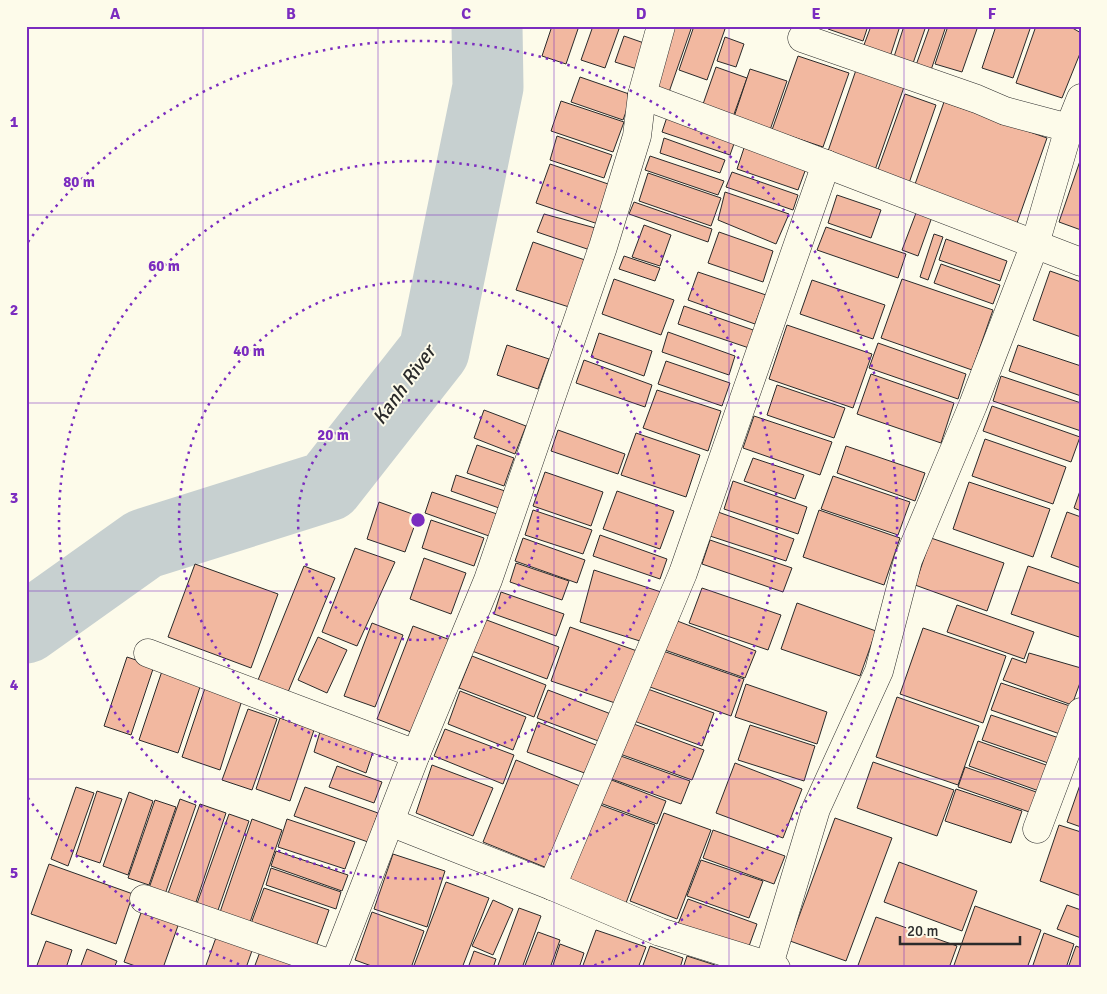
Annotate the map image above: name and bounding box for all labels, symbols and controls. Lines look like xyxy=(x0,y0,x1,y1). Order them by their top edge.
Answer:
text: A xyxy=(110,4,121,24)
text: B xyxy=(286,4,296,24)
text: C xyxy=(461,4,471,24)
text: D xyxy=(636,4,647,24)
text: E xyxy=(811,4,821,24)
text: F xyxy=(988,4,997,24)
text: 1 xyxy=(10,112,19,132)
text: 80 m xyxy=(63,173,95,191)
text: 60 m xyxy=(148,257,180,275)
text: 2 xyxy=(10,300,18,320)
water label: Kanh River xyxy=(367,338,443,429)
text: 40 m xyxy=(233,342,265,360)
text: 20 m xyxy=(317,426,349,444)
text: 3 xyxy=(10,488,18,508)
centre of rings xyxy=(409,511,427,529)
text: 4 xyxy=(10,675,19,695)
text: 5 xyxy=(10,863,18,883)
scale bar xyxy=(900,914,1020,946)
text: 20 m xyxy=(907,922,938,940)

